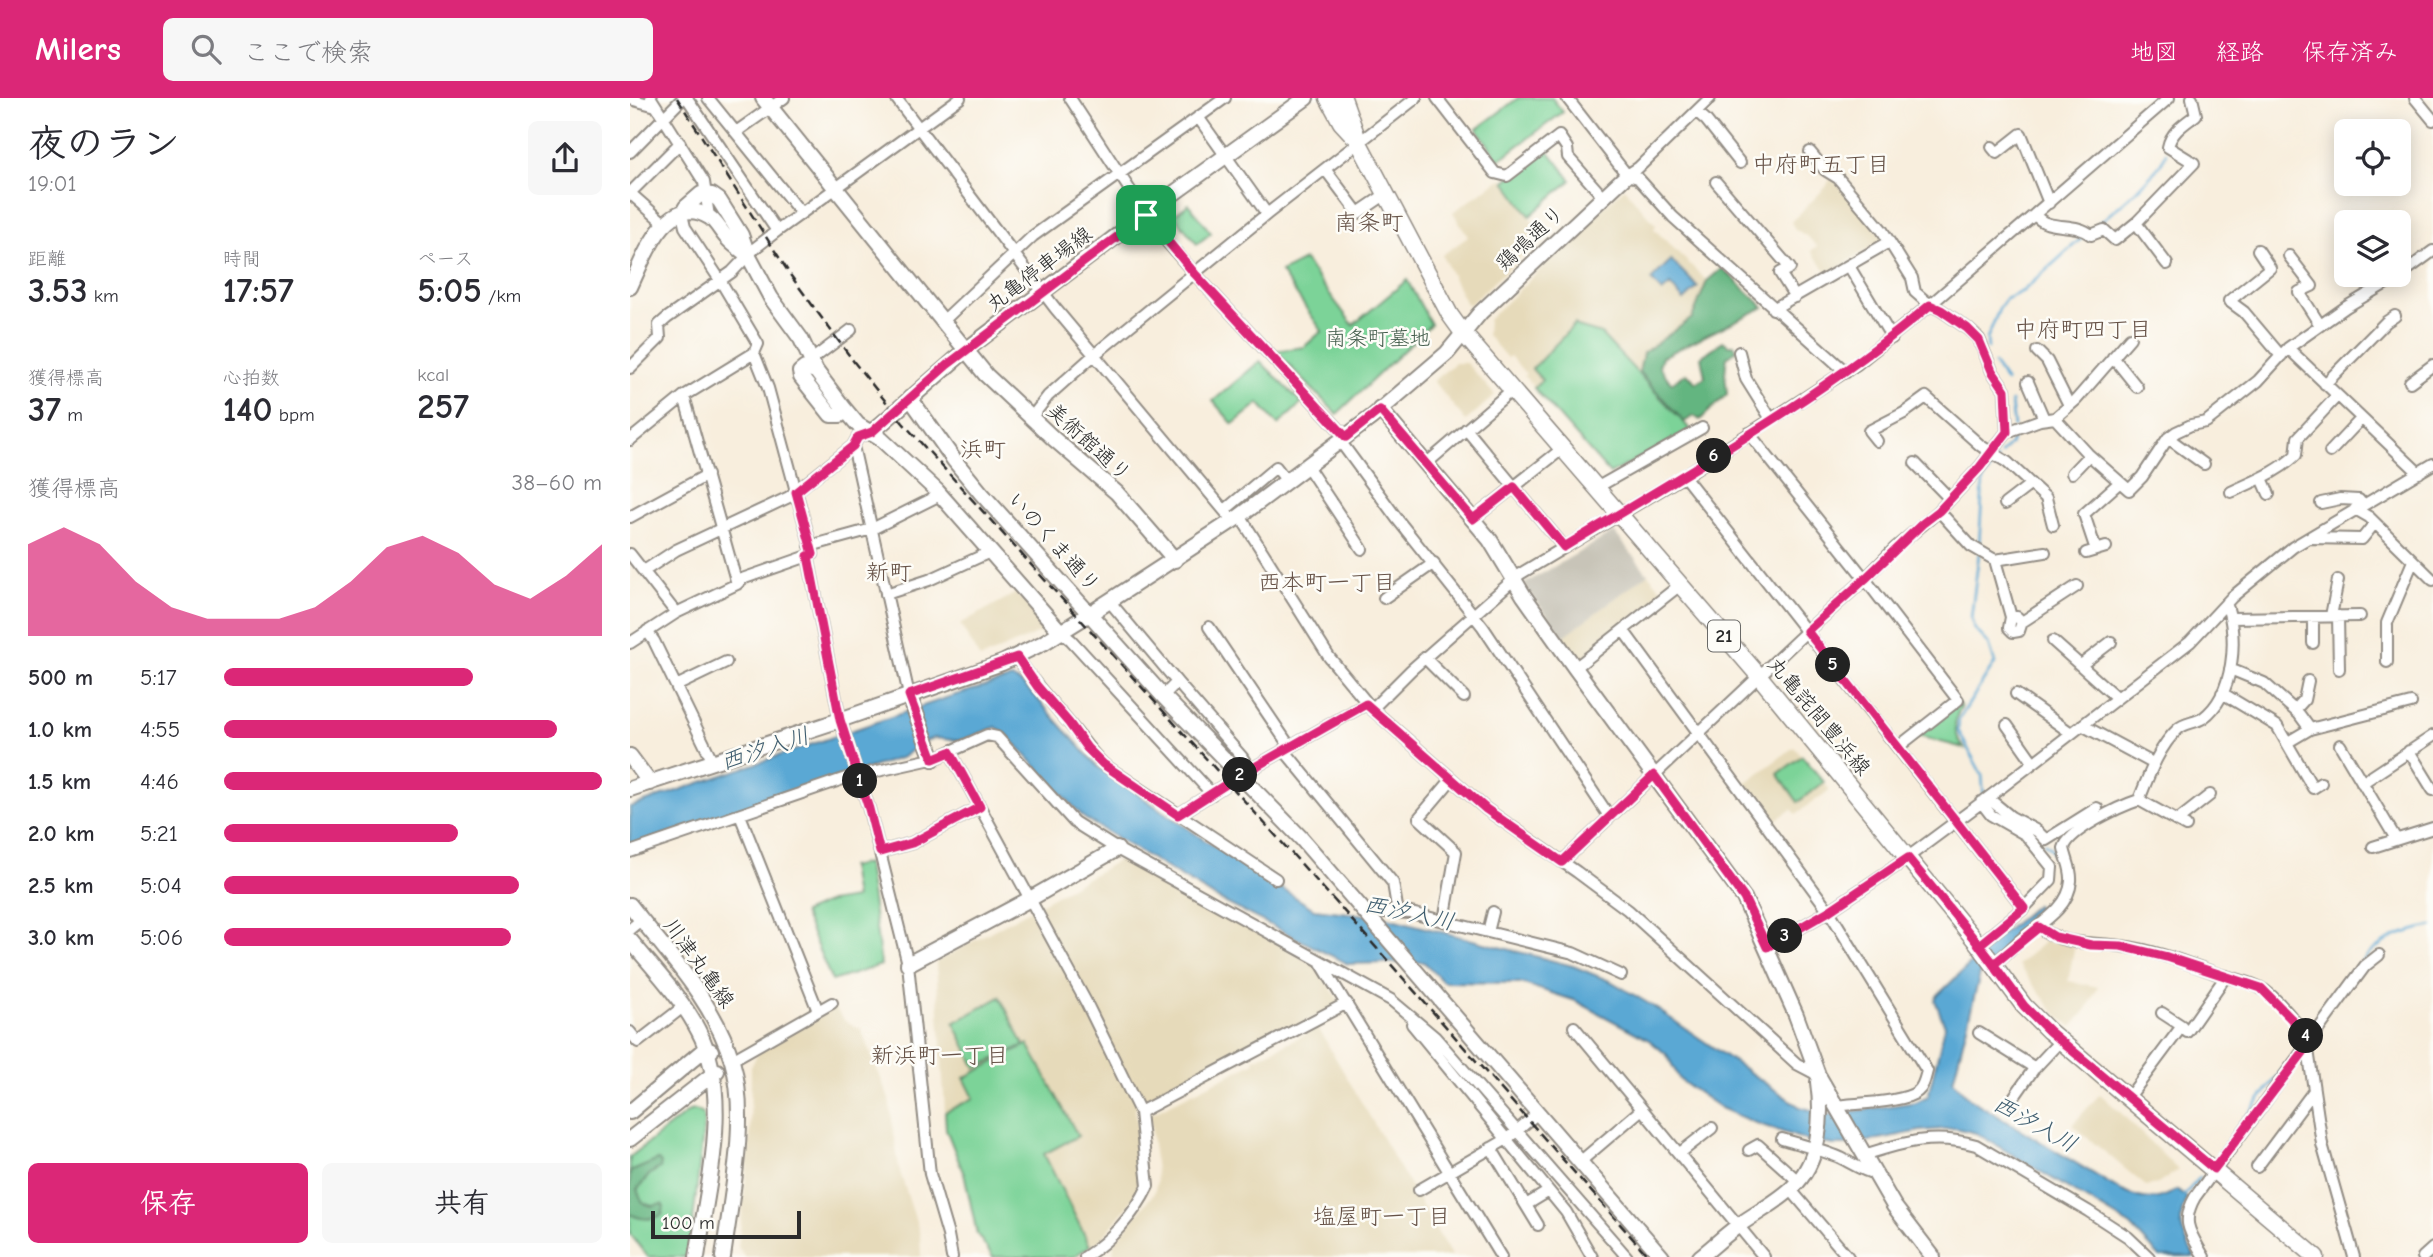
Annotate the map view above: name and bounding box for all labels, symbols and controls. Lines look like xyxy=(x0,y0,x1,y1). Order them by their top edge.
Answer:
search box xyxy=(163,18,653,81)
text: Milers xyxy=(35,30,121,68)
icon: search xyxy=(187,30,225,68)
text: ここで検索 xyxy=(243,38,373,68)
text: 地図 xyxy=(2130,38,2178,66)
text: 経路 xyxy=(2216,38,2264,66)
text: 保存済み xyxy=(2302,38,2398,66)
map controls xyxy=(2334,119,2411,287)
button: locate xyxy=(2334,119,2411,196)
button: share xyxy=(528,121,602,195)
text: 夜のラン xyxy=(28,122,180,166)
district label: 中府町五丁目 xyxy=(1752,151,1890,178)
text: 19:01 xyxy=(28,170,77,197)
pin xyxy=(1116,185,1176,245)
icon: arrive xyxy=(1127,196,1165,234)
street label: 鶏鳴通り xyxy=(1491,201,1569,275)
district label: 南条町 xyxy=(1335,209,1404,236)
button: layers xyxy=(2334,210,2411,287)
street label: 丸亀停車場線 xyxy=(981,222,1097,316)
text: 距離 xyxy=(28,248,66,270)
text: 時間 xyxy=(223,248,261,270)
text: ペース xyxy=(417,248,473,270)
text: 3.53 xyxy=(28,270,87,311)
text: 17:57 xyxy=(223,270,294,311)
text: 5:05 xyxy=(417,270,482,311)
text: km xyxy=(87,285,119,307)
text: /km xyxy=(482,285,521,307)
district label: 中府町四丁目 xyxy=(2014,316,2152,343)
park label: 南条町墓地 xyxy=(1326,326,1431,350)
text: kcal xyxy=(417,364,449,386)
text: 獲得標高 xyxy=(28,367,104,389)
text: 心拍数 xyxy=(223,367,280,389)
text: 257 xyxy=(417,386,469,427)
text: 37 xyxy=(28,389,61,430)
text: 140 xyxy=(223,389,273,430)
street label: 美術館通り xyxy=(1042,398,1136,486)
text: m xyxy=(61,404,83,426)
text: bpm xyxy=(273,404,315,426)
district label: 浜町 xyxy=(960,436,1006,463)
pin: 6 xyxy=(1696,438,1732,474)
text: 6 xyxy=(1709,444,1718,466)
text: 38–60 m xyxy=(512,469,602,496)
text: 獲得標高 xyxy=(28,475,120,502)
street label: いのくま通り xyxy=(1003,487,1105,597)
district label: 新町 xyxy=(866,559,912,586)
district label: 西本町一丁目 xyxy=(1258,569,1396,596)
road number: 21 xyxy=(1708,621,1740,652)
pin: 5 xyxy=(1816,648,1850,682)
street label: 丸亀詫間豊浜線 xyxy=(1763,652,1875,780)
text: 5 xyxy=(1827,653,1838,675)
text: 500 m xyxy=(28,664,93,691)
text: 5:17 xyxy=(140,664,177,691)
text: 1.0 km xyxy=(28,716,92,743)
text: 4:55 xyxy=(140,716,180,743)
water label: 西汐入川 xyxy=(717,722,813,776)
pin: 2 xyxy=(1222,758,1258,792)
text: 2 xyxy=(1235,763,1244,785)
pin: 1 xyxy=(842,764,877,798)
text: 1.5 km xyxy=(28,768,91,795)
text: 4:46 xyxy=(140,768,179,795)
text: 1 xyxy=(856,769,863,791)
text: 2.0 km xyxy=(28,820,94,847)
text: 5:21 xyxy=(140,820,178,847)
text: 2.5 km xyxy=(28,872,94,899)
text: 5:04 xyxy=(140,872,182,899)
water label: 西汐入川 xyxy=(1361,890,1457,936)
street label: 川津丸亀線 xyxy=(658,913,740,1013)
pin: 3 xyxy=(1768,918,1802,954)
text: 3.0 km xyxy=(28,924,94,951)
text: 5:06 xyxy=(140,924,183,951)
text: 3 xyxy=(1780,924,1789,946)
pin: 4 xyxy=(2288,1018,2324,1054)
text: 4 xyxy=(2301,1024,2310,1046)
district label: 新浜町一丁目 xyxy=(871,1042,1009,1069)
water label: 西汐入川 xyxy=(1988,1090,2082,1158)
button: 保存 xyxy=(28,1163,308,1243)
button: 共有 xyxy=(322,1163,602,1243)
district label: 塩屋町一丁目 xyxy=(1313,1203,1451,1230)
scale bar xyxy=(651,1208,802,1240)
text: 100 m xyxy=(662,1212,715,1234)

